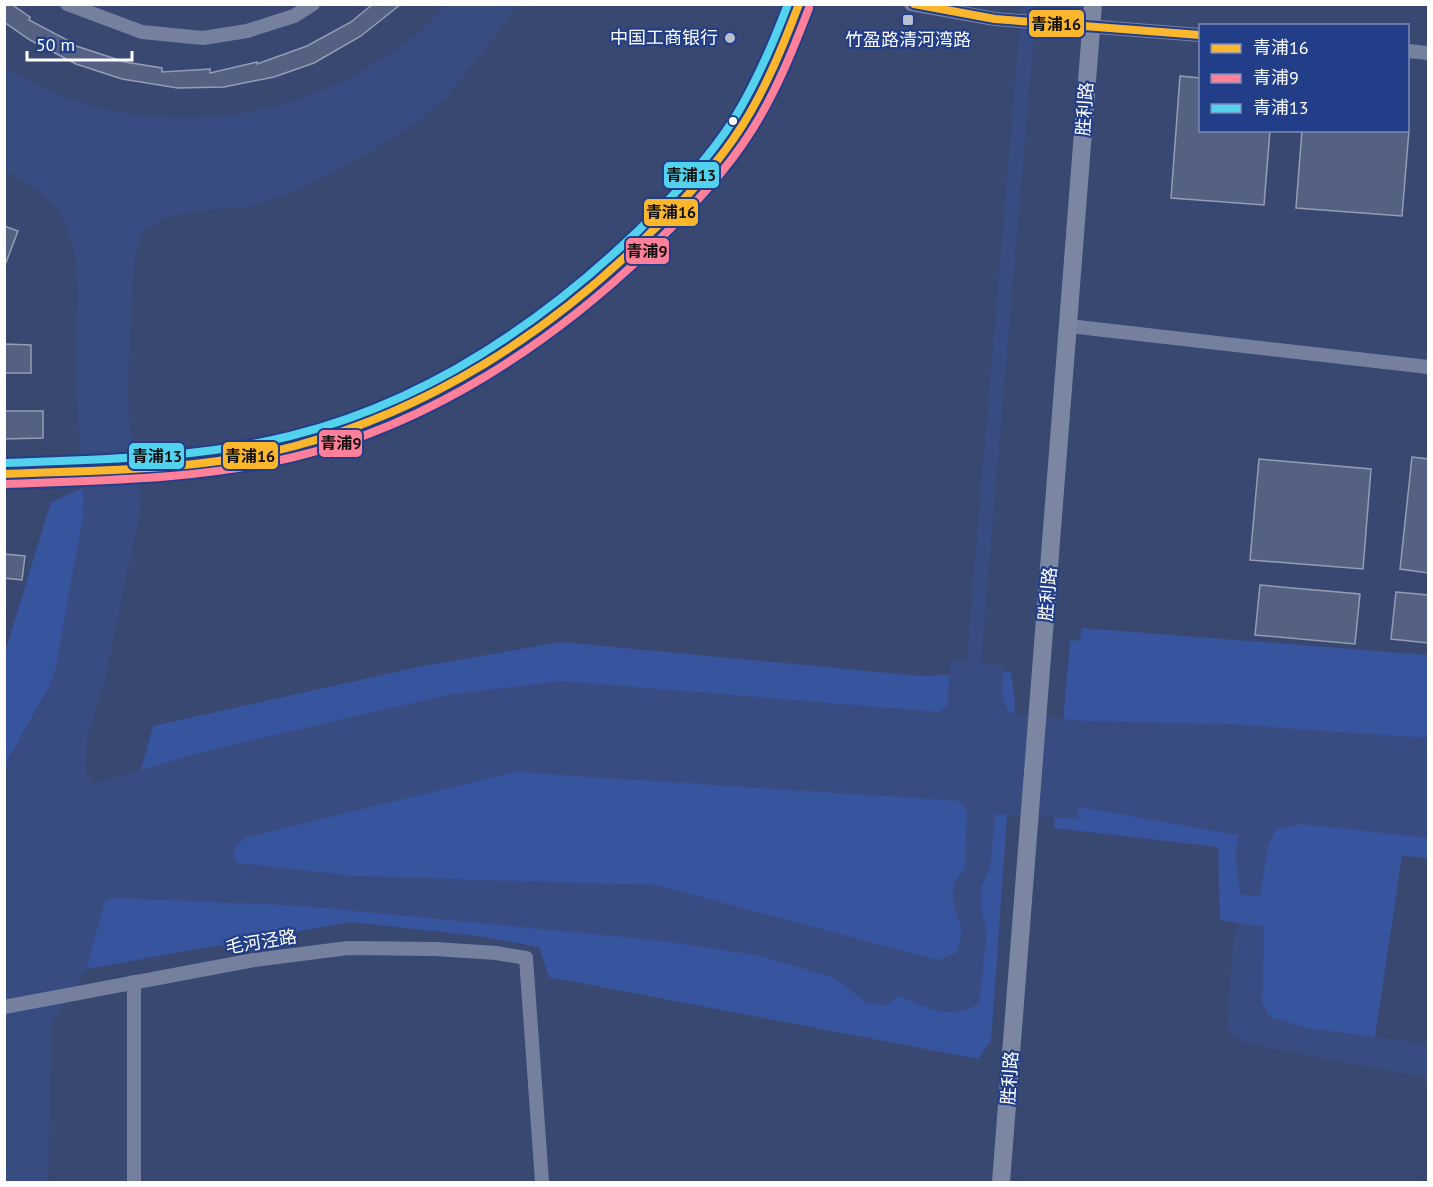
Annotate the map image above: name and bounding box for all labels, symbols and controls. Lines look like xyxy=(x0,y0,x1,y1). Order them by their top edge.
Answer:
line badge: 青浦16 xyxy=(1028,9,1085,38)
marker: 竹盈路清河湾路 xyxy=(901,13,915,27)
text: 青浦16 xyxy=(1031,14,1081,34)
scale bar xyxy=(27,24,132,62)
legend xyxy=(1199,24,1409,132)
place label: 中国工商银行 xyxy=(610,26,718,49)
place label: 竹盈路清河湾路 xyxy=(845,28,971,51)
marker: 中国工商银行 xyxy=(723,31,737,45)
text: 50 m xyxy=(36,33,75,56)
text: 青浦16 xyxy=(1253,36,1309,59)
text: 青浦9 xyxy=(1253,66,1299,89)
street label: 胜利路 xyxy=(1071,81,1098,137)
text: 青浦13 xyxy=(1253,96,1309,119)
unlabelled marker xyxy=(727,115,739,127)
line badge: 青浦13 xyxy=(663,161,720,189)
text: 青浦13 xyxy=(666,165,716,185)
line badge: 青浦16 xyxy=(643,198,699,227)
text: 青浦16 xyxy=(646,202,696,222)
line badge: 青浦9 xyxy=(625,237,670,265)
text: 青浦9 xyxy=(626,241,668,261)
line badge: 青浦9 xyxy=(318,429,363,458)
text: 青浦9 xyxy=(320,433,362,453)
line badge: 青浦16 xyxy=(222,441,279,470)
line badge: 青浦13 xyxy=(128,442,185,470)
text: 青浦13 xyxy=(132,446,182,466)
text: 青浦16 xyxy=(225,446,275,466)
street label: 胜利路 xyxy=(1034,566,1061,622)
street label: 毛河泾路 xyxy=(224,925,298,958)
street label: 胜利路 xyxy=(996,1050,1023,1106)

